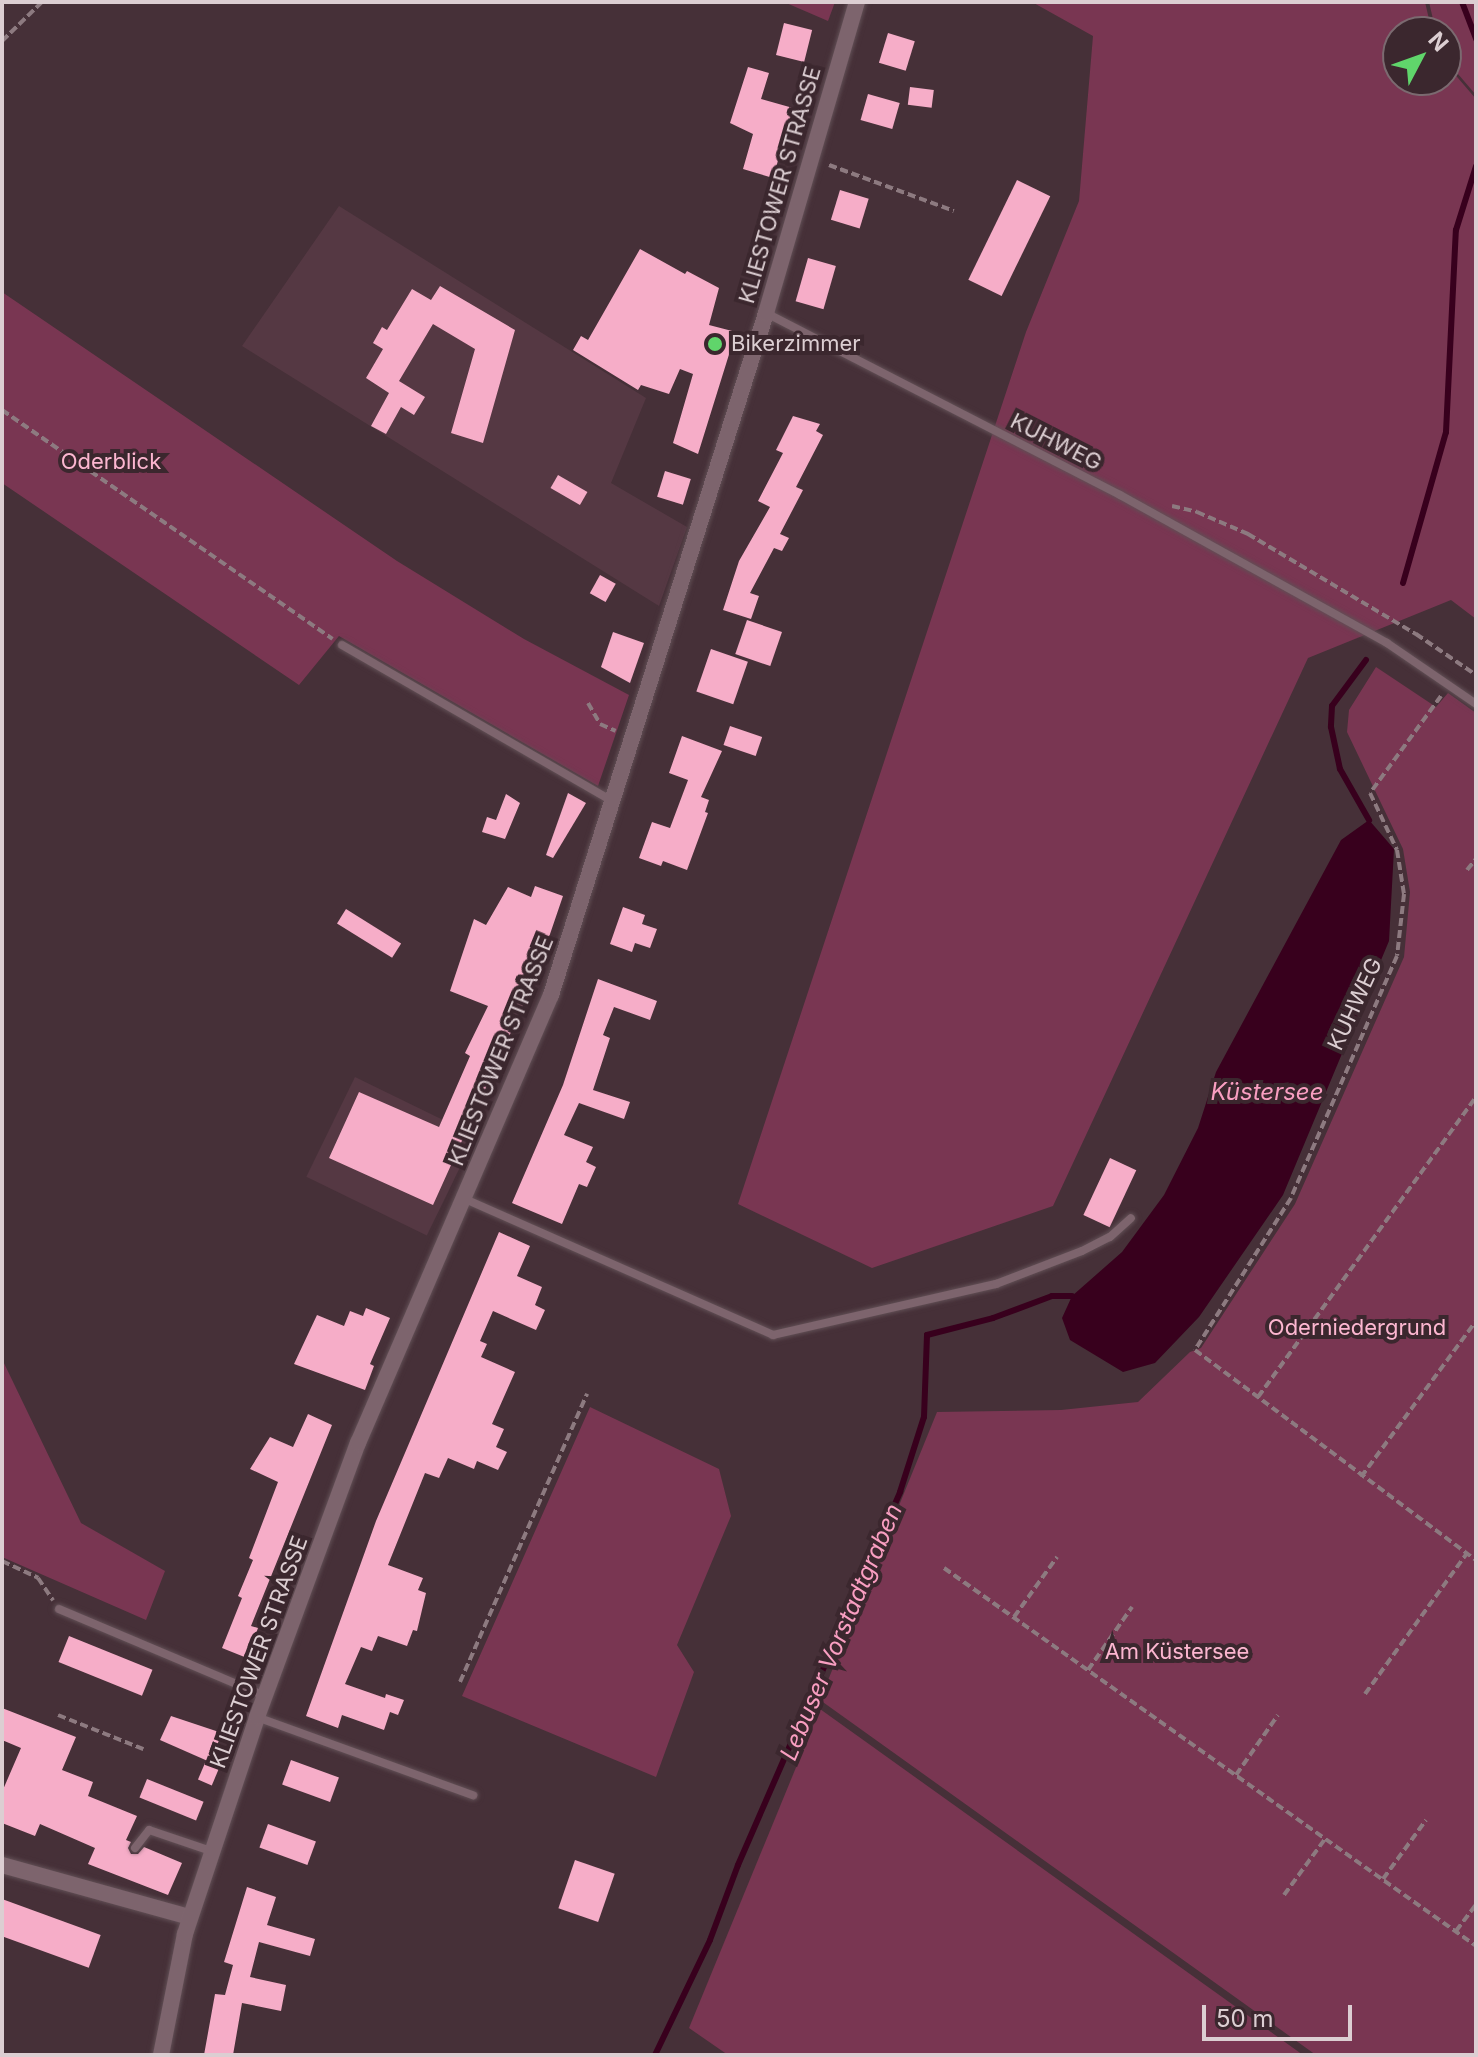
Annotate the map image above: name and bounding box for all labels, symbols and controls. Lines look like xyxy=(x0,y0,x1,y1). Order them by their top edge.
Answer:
north arrow xyxy=(1382,16,1462,96)
text: N xyxy=(1423,27,1454,56)
street label: KLIESTOWER STRASSE xyxy=(734,64,826,306)
place label: Bikerzimmer xyxy=(731,331,861,357)
marker: Bikerzimmer xyxy=(706,335,724,353)
street label: KUHWEG xyxy=(1006,408,1106,476)
park label: Oderblick xyxy=(61,449,161,475)
street label: KLIESTOWER STRASSE xyxy=(443,932,559,1170)
street label: KUHWEG xyxy=(1322,954,1388,1054)
water label: Küstersee xyxy=(1211,1078,1323,1106)
park label: Oderniedergrund xyxy=(1268,1315,1446,1341)
water label: Lebuser Vorstadtgraben xyxy=(774,1499,908,1765)
street label: KLIESTOWER STRASSE xyxy=(205,1532,313,1772)
park label: Am Küstersee xyxy=(1105,1639,1249,1665)
scale bar xyxy=(1206,1989,1356,2039)
text: 50 m xyxy=(1216,2004,1274,2033)

